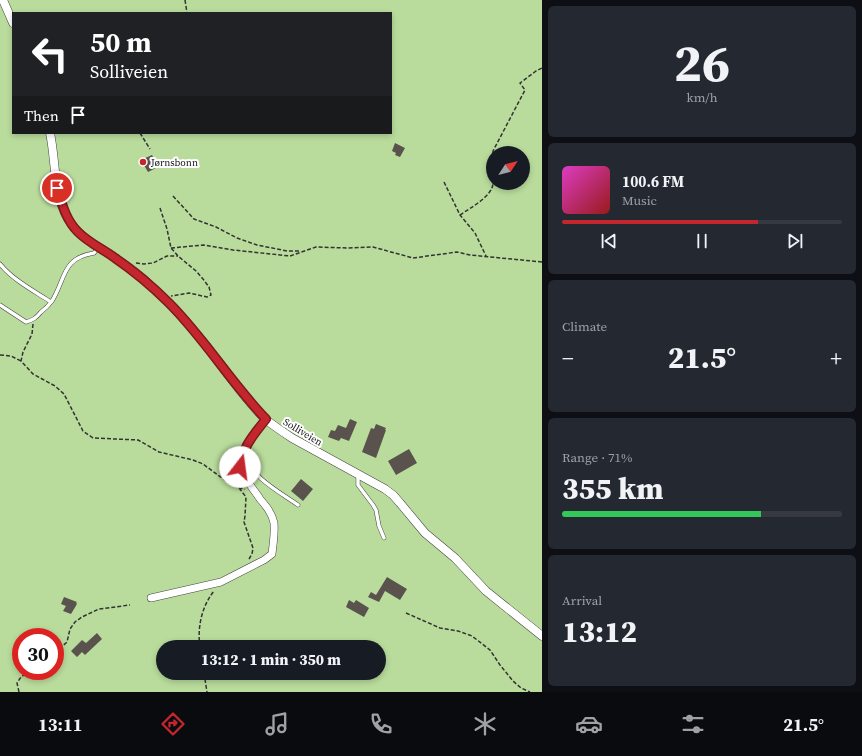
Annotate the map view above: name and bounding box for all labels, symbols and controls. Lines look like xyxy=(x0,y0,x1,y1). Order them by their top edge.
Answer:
text: 50 m xyxy=(90,23,152,61)
text: 26 xyxy=(674,27,730,98)
icon: left xyxy=(24,28,76,80)
text: Solliveien xyxy=(90,59,168,84)
text: km/h xyxy=(687,89,717,106)
icon: arrive xyxy=(67,104,89,126)
text: Then xyxy=(24,105,59,126)
north arrow xyxy=(486,146,530,190)
map controls xyxy=(486,146,530,190)
place label: Jørnsbonn xyxy=(150,156,198,169)
marker: Jørnsbonn xyxy=(138,157,148,167)
pin xyxy=(40,171,74,205)
text: 100.6 FM xyxy=(622,171,684,192)
icon: arrive xyxy=(46,177,68,199)
text: Music xyxy=(622,192,657,209)
icon: previous xyxy=(598,230,620,252)
icon: pause xyxy=(691,230,713,252)
icon: next xyxy=(784,230,806,252)
text: Climate xyxy=(562,318,607,335)
text: 21.5° xyxy=(668,337,736,378)
text: − xyxy=(562,343,574,373)
text: + xyxy=(830,343,842,373)
street label: Solliveien xyxy=(281,415,325,449)
position arrow xyxy=(219,446,261,488)
text: Range · 71% xyxy=(562,449,633,466)
text: 355 km xyxy=(562,468,663,509)
text: Arrival xyxy=(562,592,602,609)
text: 13:12 xyxy=(562,611,637,652)
speed limit sign: 30 xyxy=(12,628,64,680)
text: 13:12 · 1 min · 350 m xyxy=(201,649,341,670)
icon: directions xyxy=(159,710,187,738)
icon: music xyxy=(263,710,291,738)
icon: phone xyxy=(367,710,395,738)
icon: climate xyxy=(471,710,499,738)
icon: car xyxy=(575,710,603,738)
icon: filters xyxy=(679,710,707,738)
text: 13:11 xyxy=(38,712,82,737)
text: 21.5° xyxy=(783,712,824,737)

